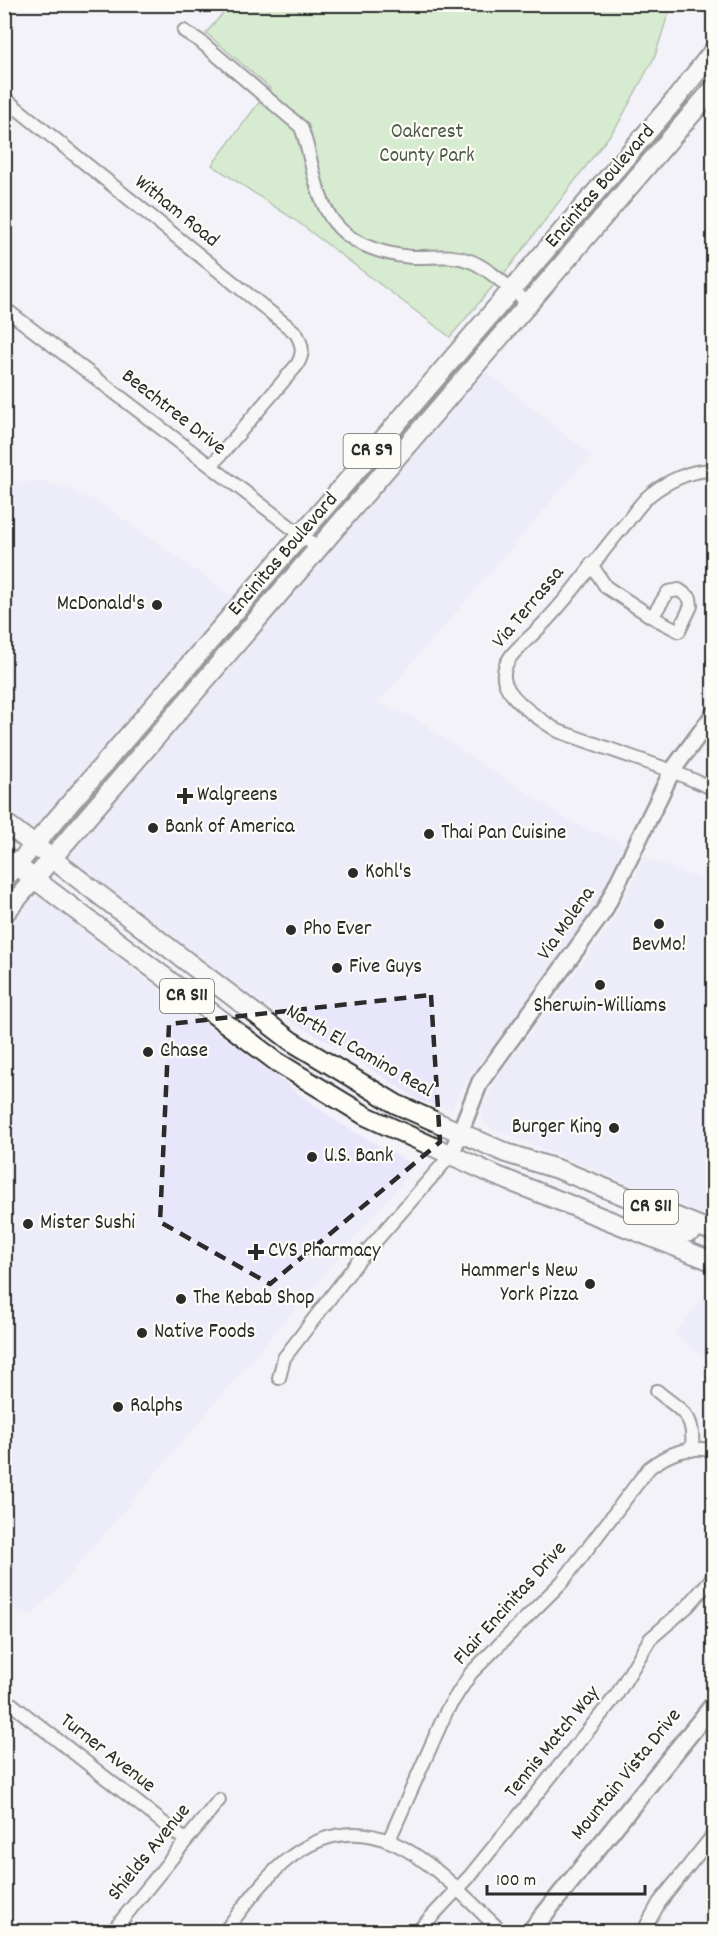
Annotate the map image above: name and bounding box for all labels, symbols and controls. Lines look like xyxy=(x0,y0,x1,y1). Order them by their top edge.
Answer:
park label: Oakcrest County Park xyxy=(379,118,475,172)
street label: Encinitas Boulevard xyxy=(539,119,663,255)
street label: Witham Road xyxy=(127,168,225,256)
street label: Beechtree Drive xyxy=(114,362,232,464)
road number: CR S9 xyxy=(344,434,400,468)
street label: Encinitas Boulevard xyxy=(222,487,346,623)
street label: Via Terrassa xyxy=(486,559,573,656)
place label: McDonald's xyxy=(57,590,145,620)
marker: McDonald's xyxy=(150,598,164,612)
place label: Walgreens xyxy=(197,781,278,811)
marker: Walgreens xyxy=(178,789,192,803)
place label: Bank of America xyxy=(165,813,296,843)
place label: Thai Pan Cuisine xyxy=(441,819,566,849)
marker: Bank of America xyxy=(146,821,160,835)
marker: Thai Pan Cuisine xyxy=(422,827,436,841)
place label: Kohl's xyxy=(365,858,412,888)
marker: Kohl's xyxy=(346,866,360,880)
street label: Via Molena xyxy=(531,880,604,967)
place label: Pho Ever xyxy=(303,915,372,945)
marker: BevMo! xyxy=(652,917,666,931)
marker: Pho Ever xyxy=(284,923,298,937)
place label: BevMo! xyxy=(632,931,686,961)
place label: Five Guys xyxy=(349,953,422,983)
marker: Five Guys xyxy=(330,961,344,975)
marker: Sherwin-Williams xyxy=(593,978,607,992)
road number: CR S11 xyxy=(160,979,214,1013)
place label: Sherwin-Williams xyxy=(533,992,667,1022)
street label: North El Camino Real xyxy=(280,998,438,1106)
place label: Chase xyxy=(160,1037,208,1067)
marker: Chase xyxy=(141,1045,155,1059)
place label: Burger King xyxy=(512,1113,602,1143)
marker: Burger King xyxy=(607,1121,621,1135)
place label: U.S. Bank xyxy=(324,1142,393,1172)
marker: U.S. Bank xyxy=(305,1150,319,1164)
road number: CR S11 xyxy=(624,1190,678,1224)
place label: Mister Sushi xyxy=(40,1209,135,1239)
marker: Mister Sushi xyxy=(21,1217,35,1231)
place label: CVS Pharmacy xyxy=(268,1237,381,1267)
marker: CVS Pharmacy xyxy=(249,1245,263,1259)
place label: Hammer's New York Pizza xyxy=(461,1257,579,1311)
marker: Hammer's New York Pizza xyxy=(583,1277,597,1291)
place label: The Kebab Shop xyxy=(193,1284,315,1314)
marker: The Kebab Shop xyxy=(174,1292,188,1306)
place label: Native Foods xyxy=(154,1318,255,1348)
marker: Native Foods xyxy=(135,1326,149,1340)
place label: Ralphs xyxy=(130,1392,183,1422)
marker: Ralphs xyxy=(111,1400,125,1414)
street label: Flair Encinitas Drive xyxy=(447,1535,575,1673)
street label: Tennis Match Way xyxy=(498,1680,608,1806)
street label: Mountain Vista Drive xyxy=(564,1703,690,1847)
street label: Turner Avenue xyxy=(53,1707,161,1801)
street label: Shields Avenue xyxy=(101,1798,199,1908)
scale bar xyxy=(487,1858,644,1896)
text: 100 m xyxy=(496,1869,536,1894)

